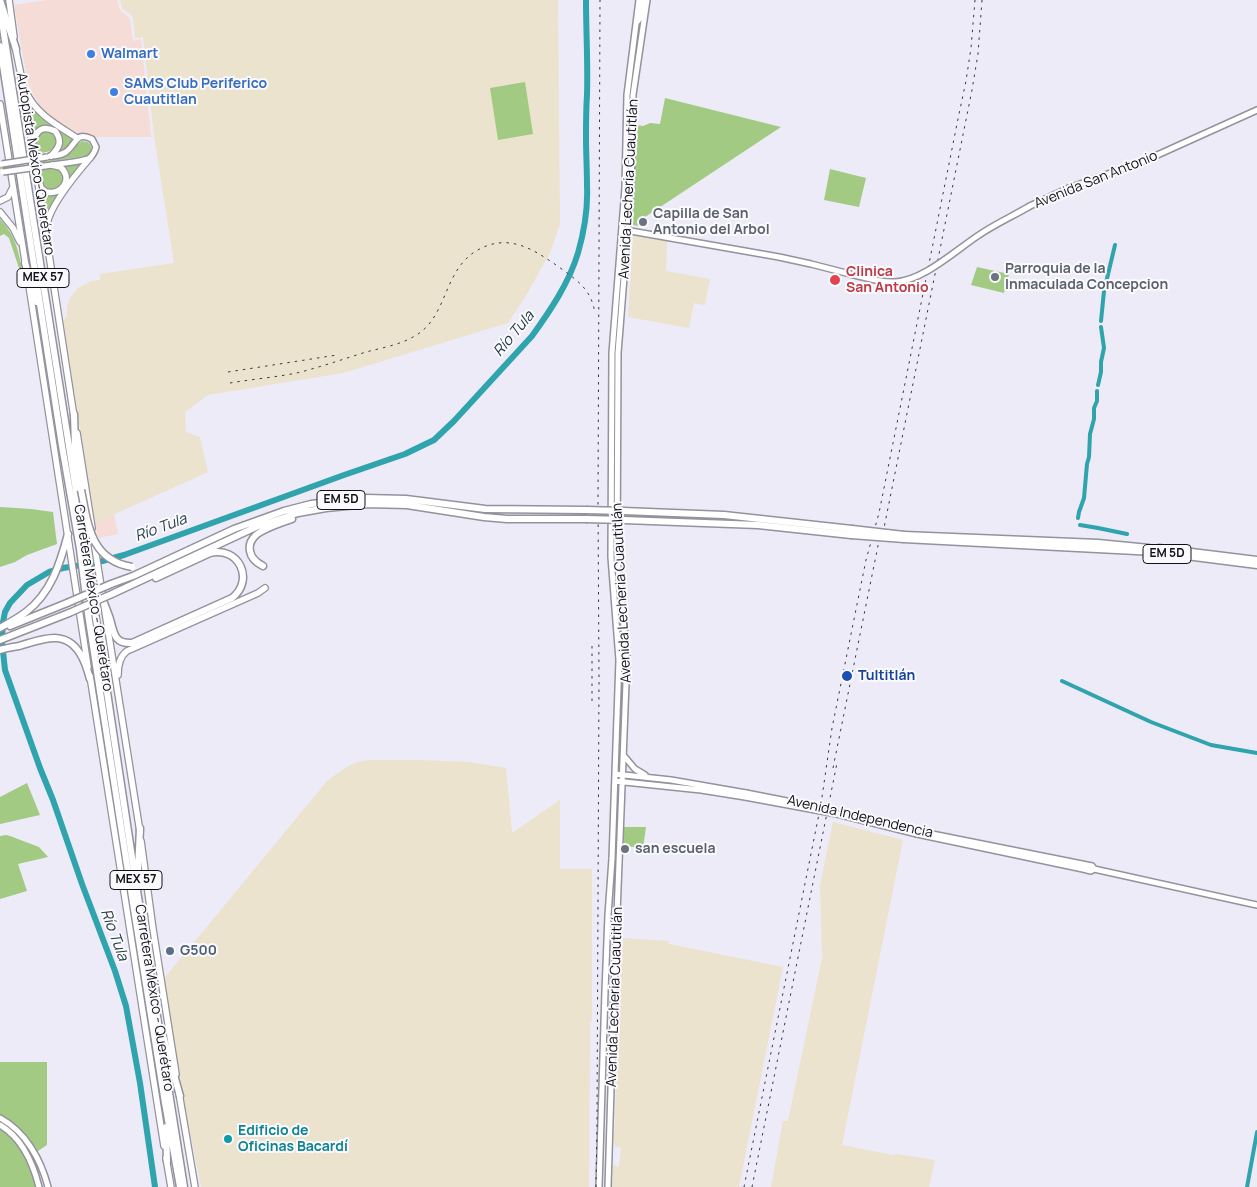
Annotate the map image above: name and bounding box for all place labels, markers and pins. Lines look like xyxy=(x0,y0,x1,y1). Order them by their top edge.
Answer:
place label: Walmart xyxy=(101,46,158,62)
marker: Walmart xyxy=(85,48,97,60)
place label: SAMS Club Periferico Cuautitlan xyxy=(124,76,267,108)
marker: SAMS Club Periferico Cuautitlan xyxy=(108,86,120,98)
place label: Capilla de San Antonio del Arbol xyxy=(653,206,770,238)
marker: Capilla de San Antonio del Arbol xyxy=(637,216,649,228)
place label: Parroquia de la Inmaculada Concepcion xyxy=(1005,261,1168,294)
place label: Clinica San Antonio xyxy=(846,264,929,296)
marker: Parroquia de la Inmaculada Concepcion xyxy=(989,271,1001,283)
marker: Clinica San Antonio xyxy=(828,273,842,287)
place label: Tultitlán xyxy=(858,668,915,684)
marker: Tultitlán xyxy=(840,669,854,683)
place label: san escuela xyxy=(635,841,715,857)
marker: san escuela xyxy=(619,843,631,855)
place label: G500 xyxy=(180,943,217,959)
marker: G500 xyxy=(164,945,176,957)
place label: Edificio de Oficinas Bacardí xyxy=(238,1123,348,1156)
marker: Edificio de Oficinas Bacardí xyxy=(222,1133,234,1145)

